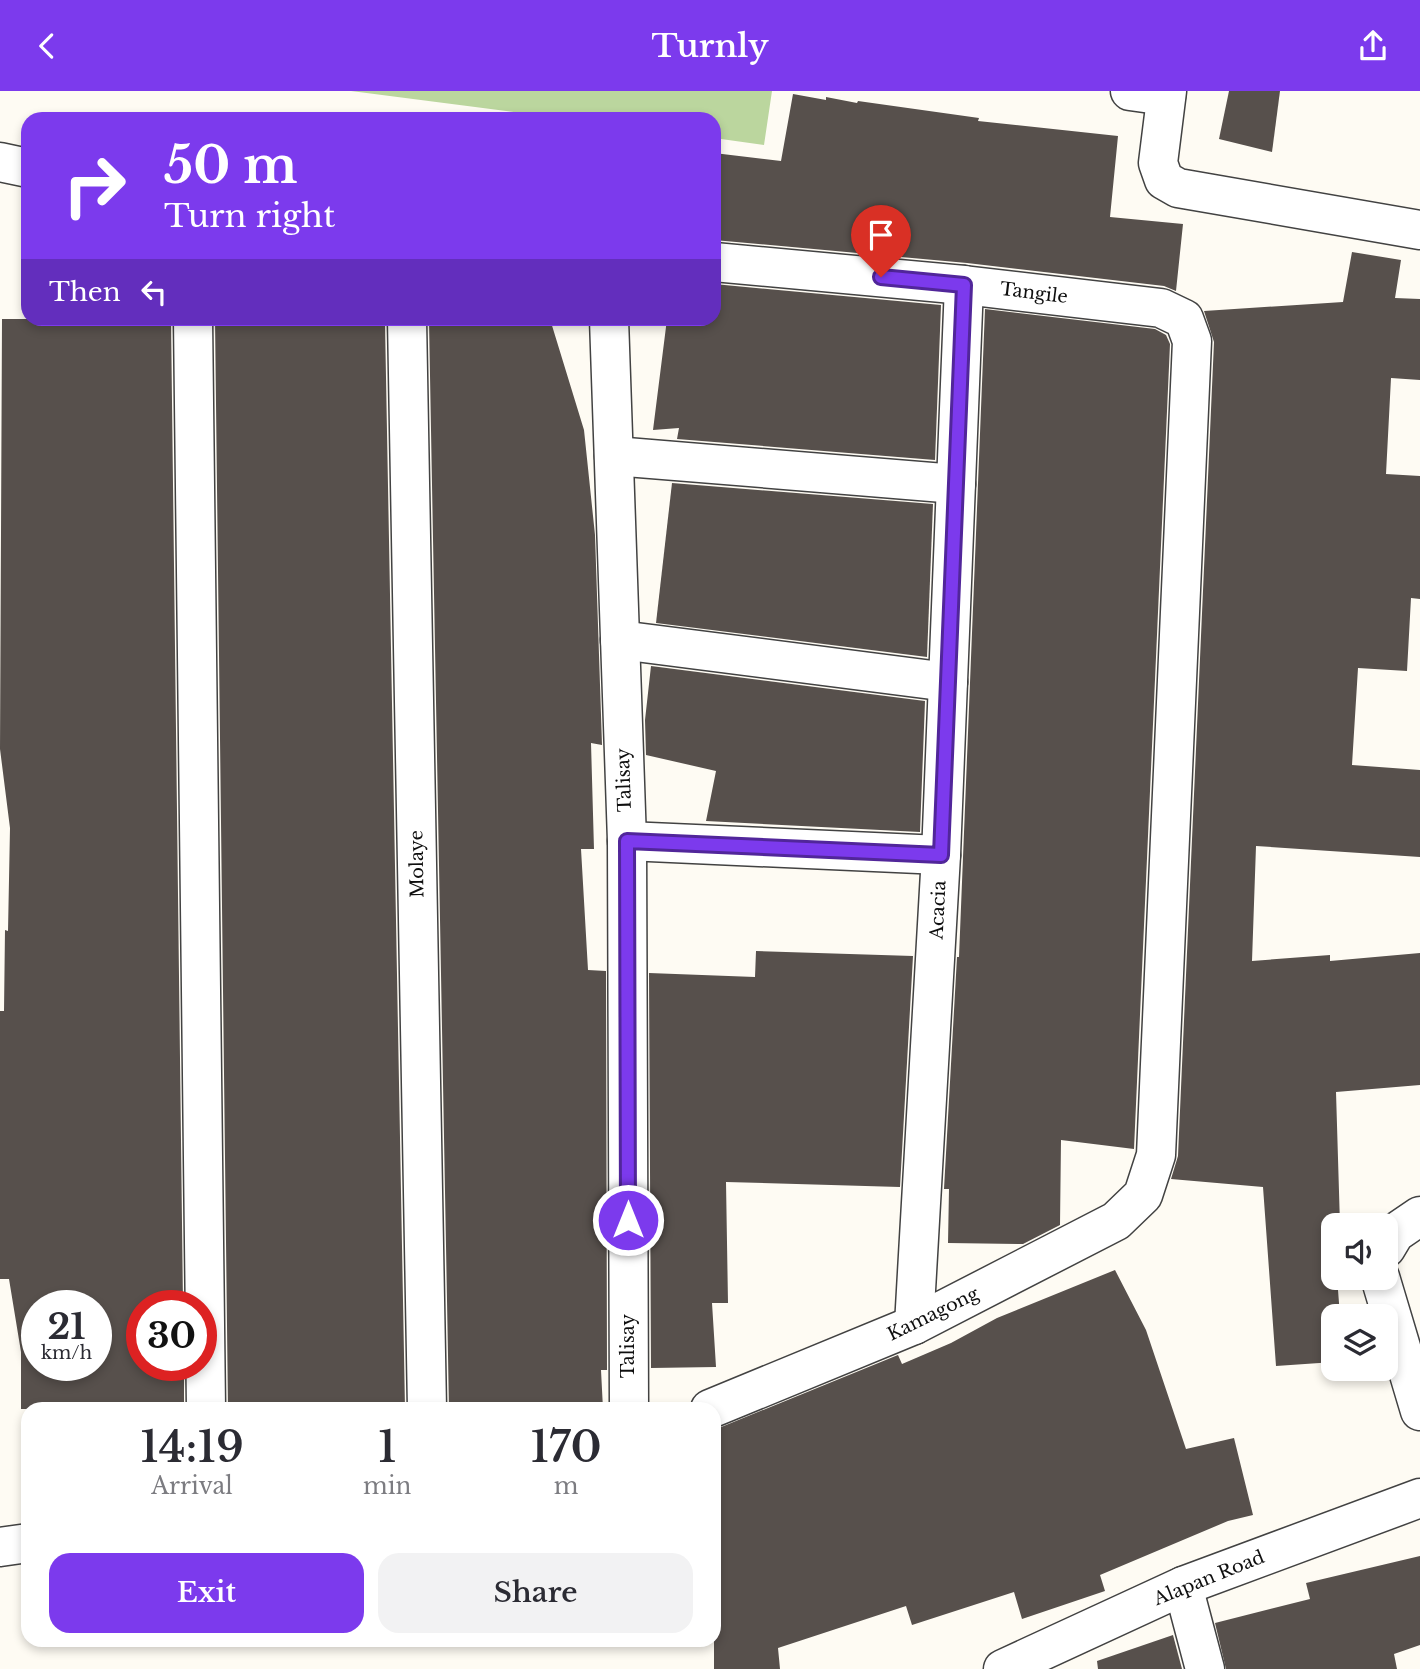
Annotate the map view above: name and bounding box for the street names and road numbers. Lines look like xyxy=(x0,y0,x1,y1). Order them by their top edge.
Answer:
street label: Tangile xyxy=(999,278,1069,308)
street label: Talisay xyxy=(612,747,636,812)
street label: Molaye xyxy=(405,830,429,898)
street label: Acacia xyxy=(925,880,951,941)
street label: Kamagong xyxy=(884,1282,982,1346)
street label: Talisay xyxy=(617,1314,639,1378)
street label: Alapan Road xyxy=(1150,1546,1268,1611)

